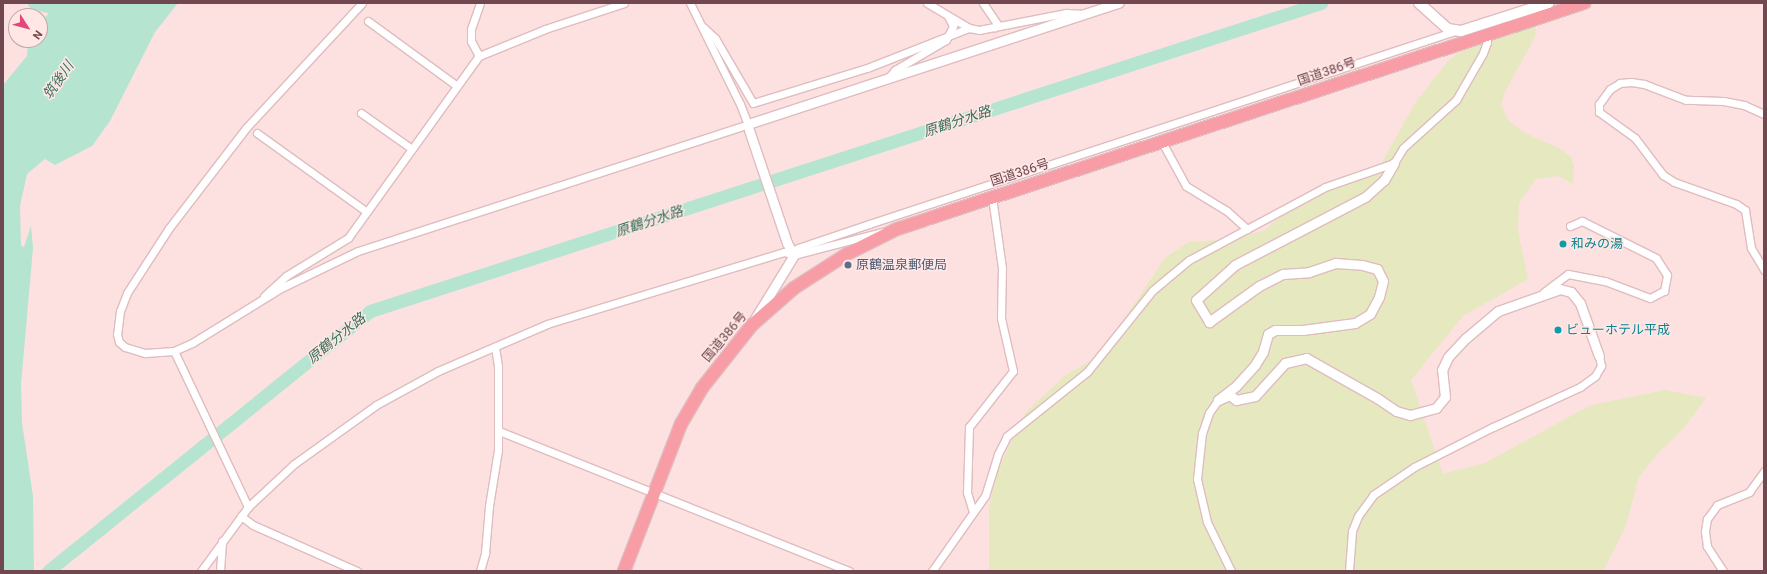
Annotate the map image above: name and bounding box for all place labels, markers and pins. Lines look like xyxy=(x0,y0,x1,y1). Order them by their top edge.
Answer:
place label: 和みの湯 xyxy=(1571,236,1623,252)
marker: 和みの湯 xyxy=(1558,239,1568,249)
place label: 原鶴温泉郵便局 xyxy=(856,257,947,273)
marker: 原鶴温泉郵便局 xyxy=(843,260,853,270)
place label: ビューホテル平成 xyxy=(1566,322,1670,338)
marker: ビューホテル平成 xyxy=(1553,325,1563,335)

